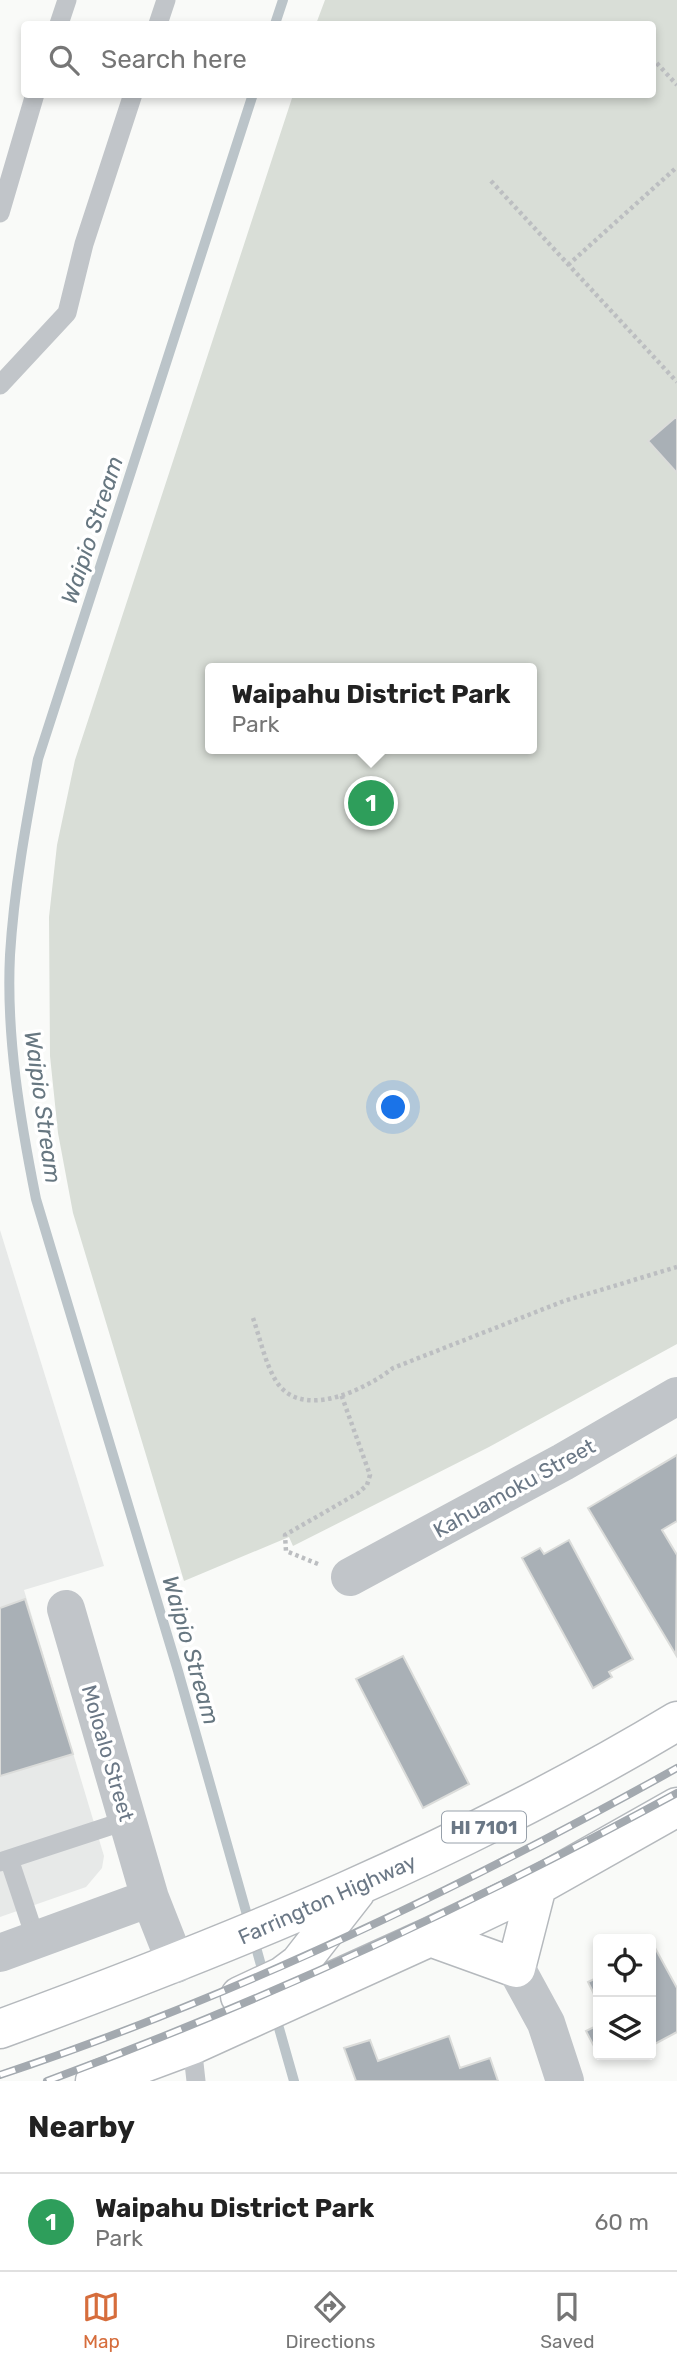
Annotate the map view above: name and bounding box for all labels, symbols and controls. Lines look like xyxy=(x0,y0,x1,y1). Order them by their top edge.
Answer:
search box xyxy=(21,21,656,98)
icon: search xyxy=(45,41,83,79)
text: Search here xyxy=(101,44,247,75)
water label: Waipio Stream xyxy=(55,452,129,608)
popup xyxy=(205,663,537,754)
text: Waipahu District Park xyxy=(231,679,511,710)
text: Park xyxy=(231,710,279,738)
pin: 1 xyxy=(348,777,394,829)
water label: Waipio Stream xyxy=(18,1029,68,1185)
your location xyxy=(376,1090,410,1124)
street label: Kahuamoku Street xyxy=(429,1433,599,1543)
water label: Waipio Stream xyxy=(156,1572,226,1728)
street label: Moloalo Street xyxy=(77,1682,139,1824)
road number: HI 7101 xyxy=(442,1812,526,1842)
street label: Farrington Highway xyxy=(234,1848,420,1950)
map controls xyxy=(593,1934,656,2060)
button: locate xyxy=(593,1934,656,1997)
button: layers xyxy=(593,1997,656,2060)
text: Nearby xyxy=(28,2109,135,2145)
text: Waipahu District Park xyxy=(95,2193,374,2224)
text: 1 xyxy=(45,2208,57,2236)
text: 60 m xyxy=(594,2208,649,2236)
text: Park xyxy=(95,2224,143,2252)
tab: Map xyxy=(82,2288,120,2353)
tab: Directions xyxy=(285,2288,375,2353)
tab: Saved xyxy=(540,2288,595,2353)

